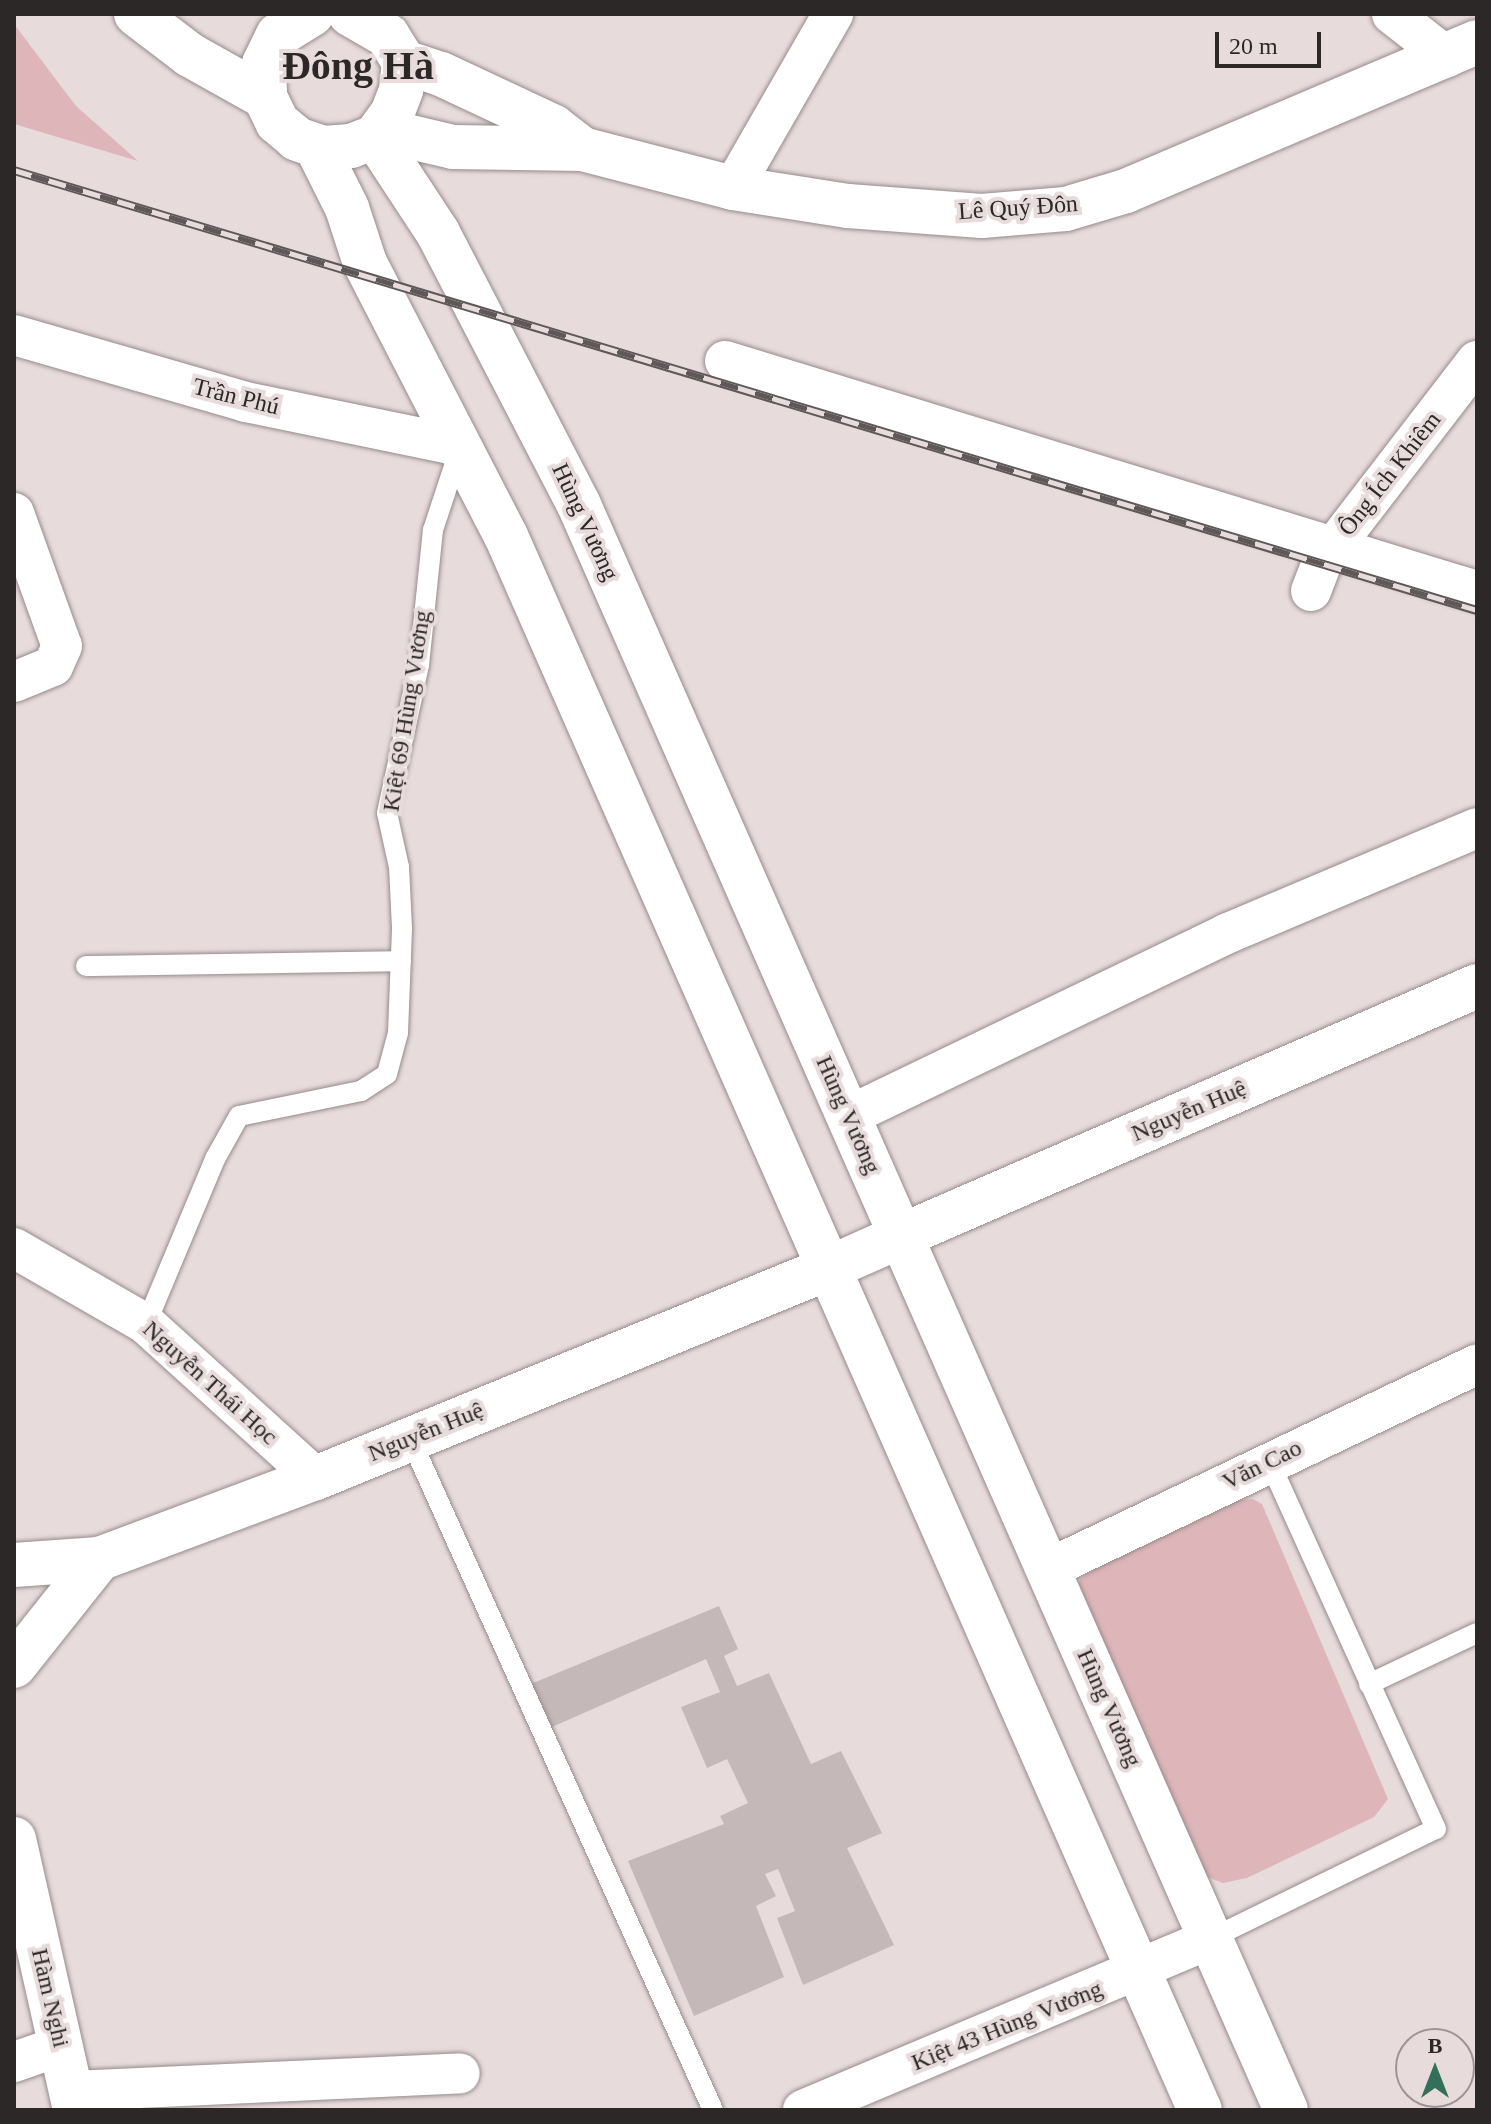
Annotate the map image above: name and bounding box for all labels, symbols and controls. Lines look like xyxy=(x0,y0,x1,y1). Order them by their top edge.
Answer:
scale bar xyxy=(1219,16,1325,66)
text: 20 m xyxy=(1229,33,1278,59)
district label: Đông Hà xyxy=(282,42,434,90)
street label: Lê Quý Đôn xyxy=(957,189,1079,227)
street label: Trần Phú xyxy=(190,372,282,422)
street label: Ông Ích Khiêm xyxy=(1333,406,1447,542)
street label: Hùng Vương xyxy=(545,459,625,585)
street label: Kiệt 69 Hùng Vương xyxy=(377,608,437,814)
street label: Hùng Vương xyxy=(809,1051,887,1179)
street label: Nguyễn Huệ xyxy=(1127,1074,1251,1148)
street label: Nguyễn Thái Học xyxy=(136,1315,284,1451)
street label: Nguyễn Huệ xyxy=(364,1396,488,1468)
street label: Văn Cao xyxy=(1218,1434,1306,1496)
street label: Hùng Vương xyxy=(1070,1644,1148,1772)
street label: Hàm Nghi xyxy=(25,1946,75,2050)
street label: Kiệt 43 Hùng Vương xyxy=(907,1974,1107,2078)
north arrow xyxy=(1395,2028,1475,2108)
text: B xyxy=(1428,2033,1442,2058)

